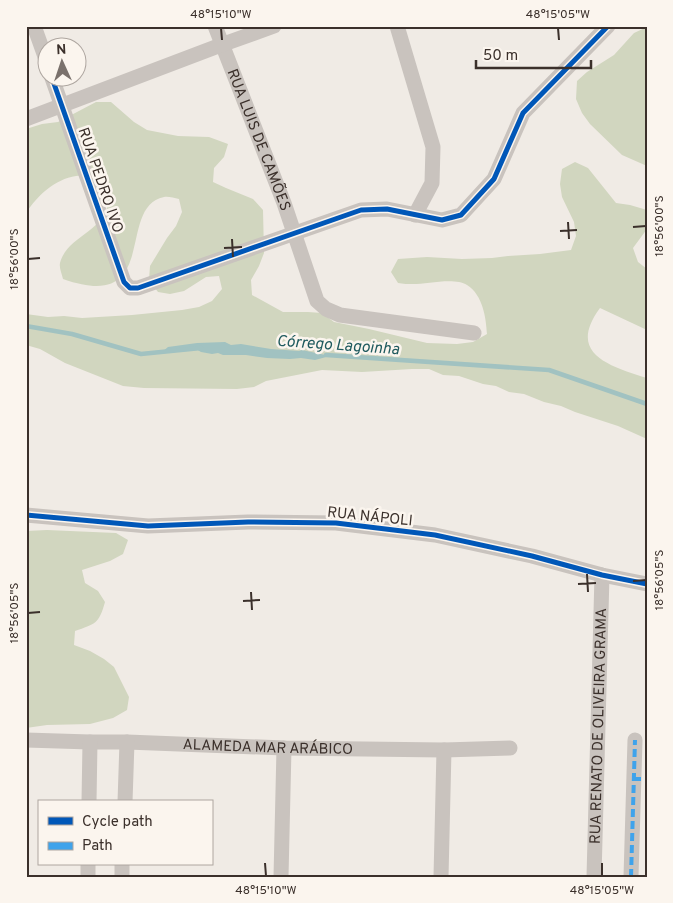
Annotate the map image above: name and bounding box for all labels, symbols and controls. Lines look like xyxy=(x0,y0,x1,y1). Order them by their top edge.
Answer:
text: 48°15'10"W xyxy=(190,7,252,23)
text: 48°15'05"W xyxy=(526,7,590,23)
north arrow xyxy=(38,38,88,88)
scale bar xyxy=(476,38,590,70)
text: N xyxy=(56,42,67,59)
text: 50 m xyxy=(483,47,518,66)
street label: RUA LUIS DE CAMÕES xyxy=(222,66,294,214)
street label: RUA PEDRO IVO xyxy=(73,125,127,236)
text: 18°56'00"S xyxy=(652,195,668,257)
text: 18°56'00"S xyxy=(7,228,23,290)
water label: Córrego Lagoinha xyxy=(276,332,401,360)
street label: RUA NÁPOLI xyxy=(326,503,414,531)
text: 18°56'05"S xyxy=(652,549,668,611)
text: 18°56'05"S xyxy=(7,582,23,644)
street label: RUA RENATO DE OLIVEIRA GRAMA xyxy=(587,608,612,844)
street label: ALAMEDA MAR ARÁBICO xyxy=(182,736,353,760)
legend xyxy=(38,800,212,866)
text: Cycle path xyxy=(82,813,153,832)
text: Path xyxy=(82,837,113,856)
text: 48°15'10"W xyxy=(235,883,297,899)
text: 48°15'05"W xyxy=(570,883,634,899)

